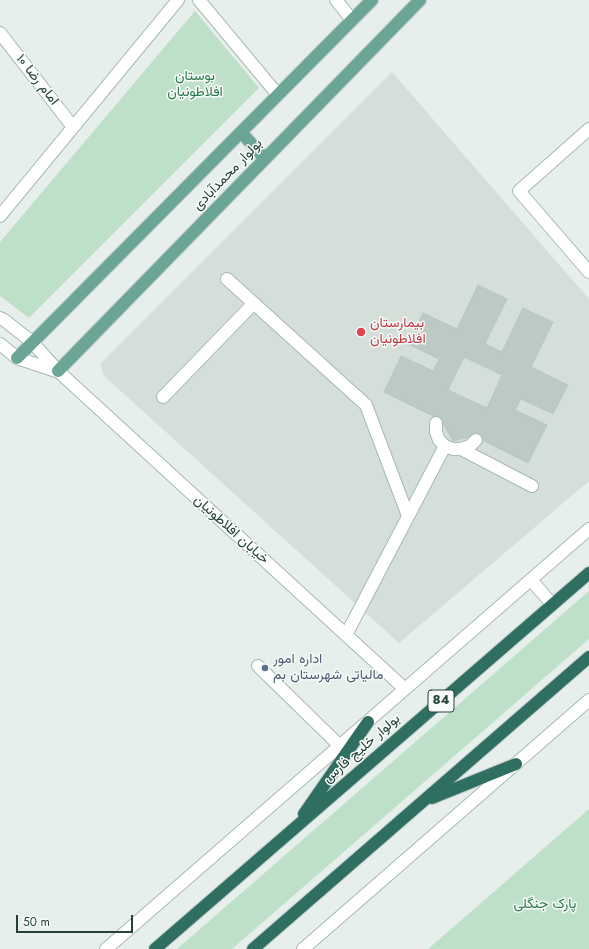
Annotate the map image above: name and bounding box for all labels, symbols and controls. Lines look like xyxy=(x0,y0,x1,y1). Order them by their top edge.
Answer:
street label: امام رضا ۱۰ xyxy=(12,51,62,109)
park label: بوستان افلاطونیان xyxy=(167,69,223,102)
street label: بولوار محمدآبادی xyxy=(190,136,266,214)
place label: بیمارستان افلاطونیان xyxy=(370,316,426,348)
marker: بیمارستان افلاطونیان xyxy=(355,326,367,338)
street label: خیابان افلاطونیان xyxy=(190,492,272,568)
place label: اداره امور مالیاتی شهرستان بم xyxy=(273,652,384,684)
marker: اداره امور مالیاتی شهرستان بم xyxy=(260,663,270,673)
road number: 84 xyxy=(428,690,454,712)
street label: بولوار خلیج فارس xyxy=(320,711,404,787)
park label: پارک جنگلی xyxy=(514,897,576,913)
scale bar xyxy=(18,907,135,933)
text: 50 m xyxy=(23,913,50,931)

